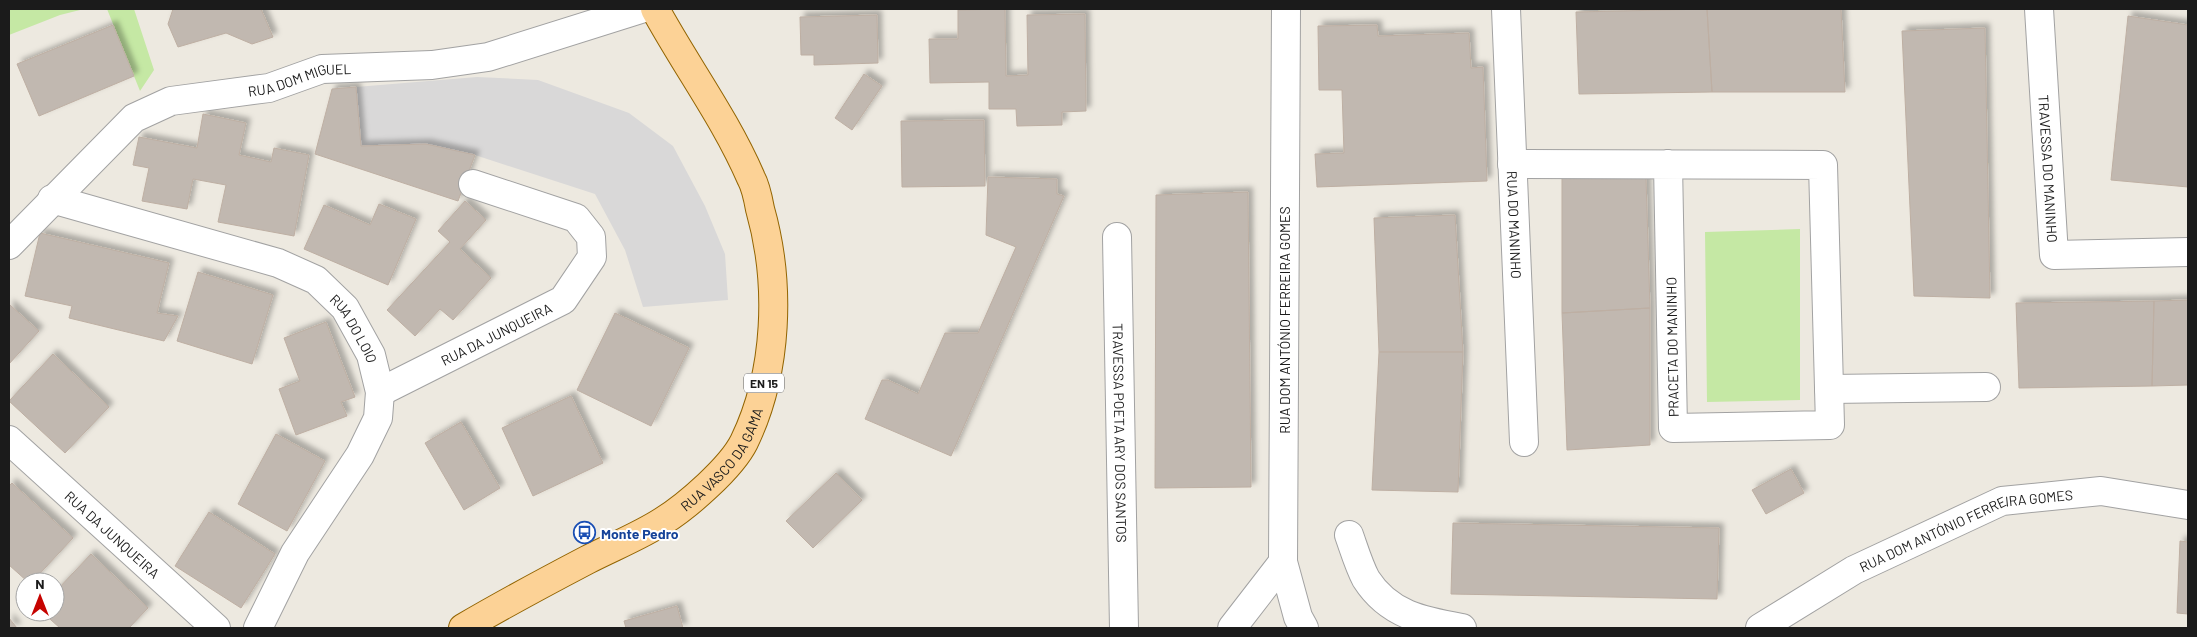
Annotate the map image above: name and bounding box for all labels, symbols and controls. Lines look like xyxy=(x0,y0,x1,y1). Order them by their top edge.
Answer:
street label: RUA DOM MIGUEL xyxy=(247,59,352,99)
street label: TRAVESSA DO MANINHO xyxy=(2036,94,2062,243)
street label: RUA DO MANINHO xyxy=(1504,171,1526,279)
street label: RUA DOM ANTÓNIO FERREIRA GOMES xyxy=(1276,206,1293,434)
street label: PRACETA DO MANINHO xyxy=(1662,277,1682,417)
street label: RUA DO LOIO xyxy=(327,290,381,364)
street label: RUA DA JUNQUEIRA xyxy=(438,298,555,369)
street label: TRAVESSA POETA ARY DOS SANTOS xyxy=(1110,323,1131,543)
road number: EN 15 xyxy=(744,373,784,392)
street label: RUA VASCO DA GAMA xyxy=(677,405,766,514)
street label: RUA DOM ANTÓNIO FERREIRA GOMES xyxy=(1856,485,2074,575)
street label: RUA DA JUNQUEIRA xyxy=(62,487,164,582)
bus stop icon: Monte Pedro xyxy=(573,521,597,545)
place label: Monte Pedro xyxy=(601,525,679,542)
north arrow xyxy=(15,572,65,622)
text: N xyxy=(35,575,45,592)

